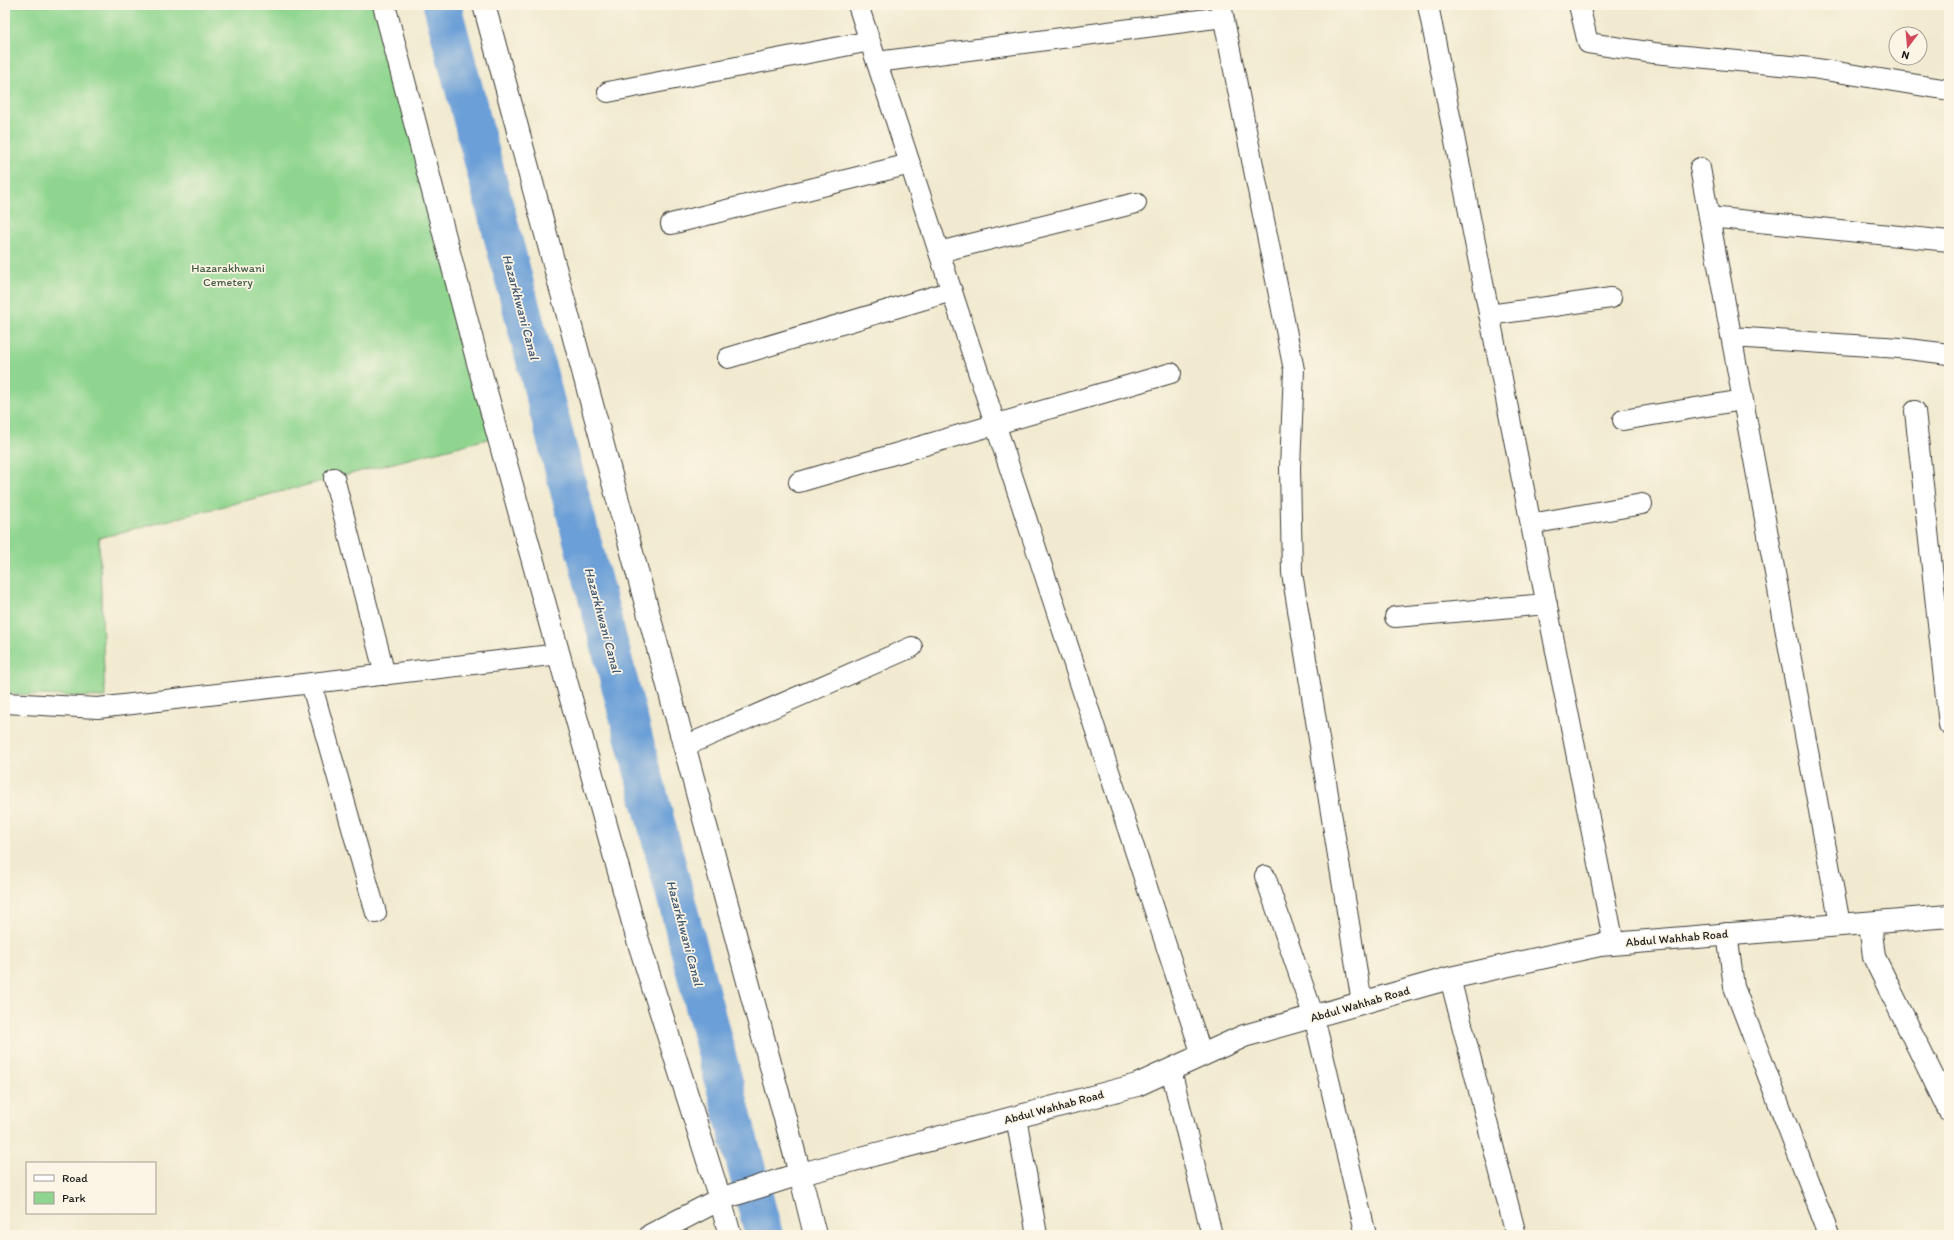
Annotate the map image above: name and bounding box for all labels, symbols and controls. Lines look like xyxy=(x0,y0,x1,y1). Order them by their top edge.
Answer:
north arrow xyxy=(1888,26,1928,66)
text: N xyxy=(1900,48,1911,62)
water label: Hazarkhwani Canal xyxy=(500,253,543,363)
park label: Hazarakhwani Cemetery xyxy=(191,261,265,289)
water label: Hazarkhwani Canal xyxy=(582,566,625,676)
water label: Hazarkhwani Canal xyxy=(664,879,707,989)
street label: Abdul Wahhab Road xyxy=(1625,927,1729,949)
street label: Abdul Wahhab Road xyxy=(1309,983,1412,1025)
street label: Abdul Wahhab Road xyxy=(1002,1087,1106,1127)
legend xyxy=(26,1162,156,1214)
text: Road xyxy=(62,1171,88,1185)
text: Park xyxy=(62,1191,86,1205)

